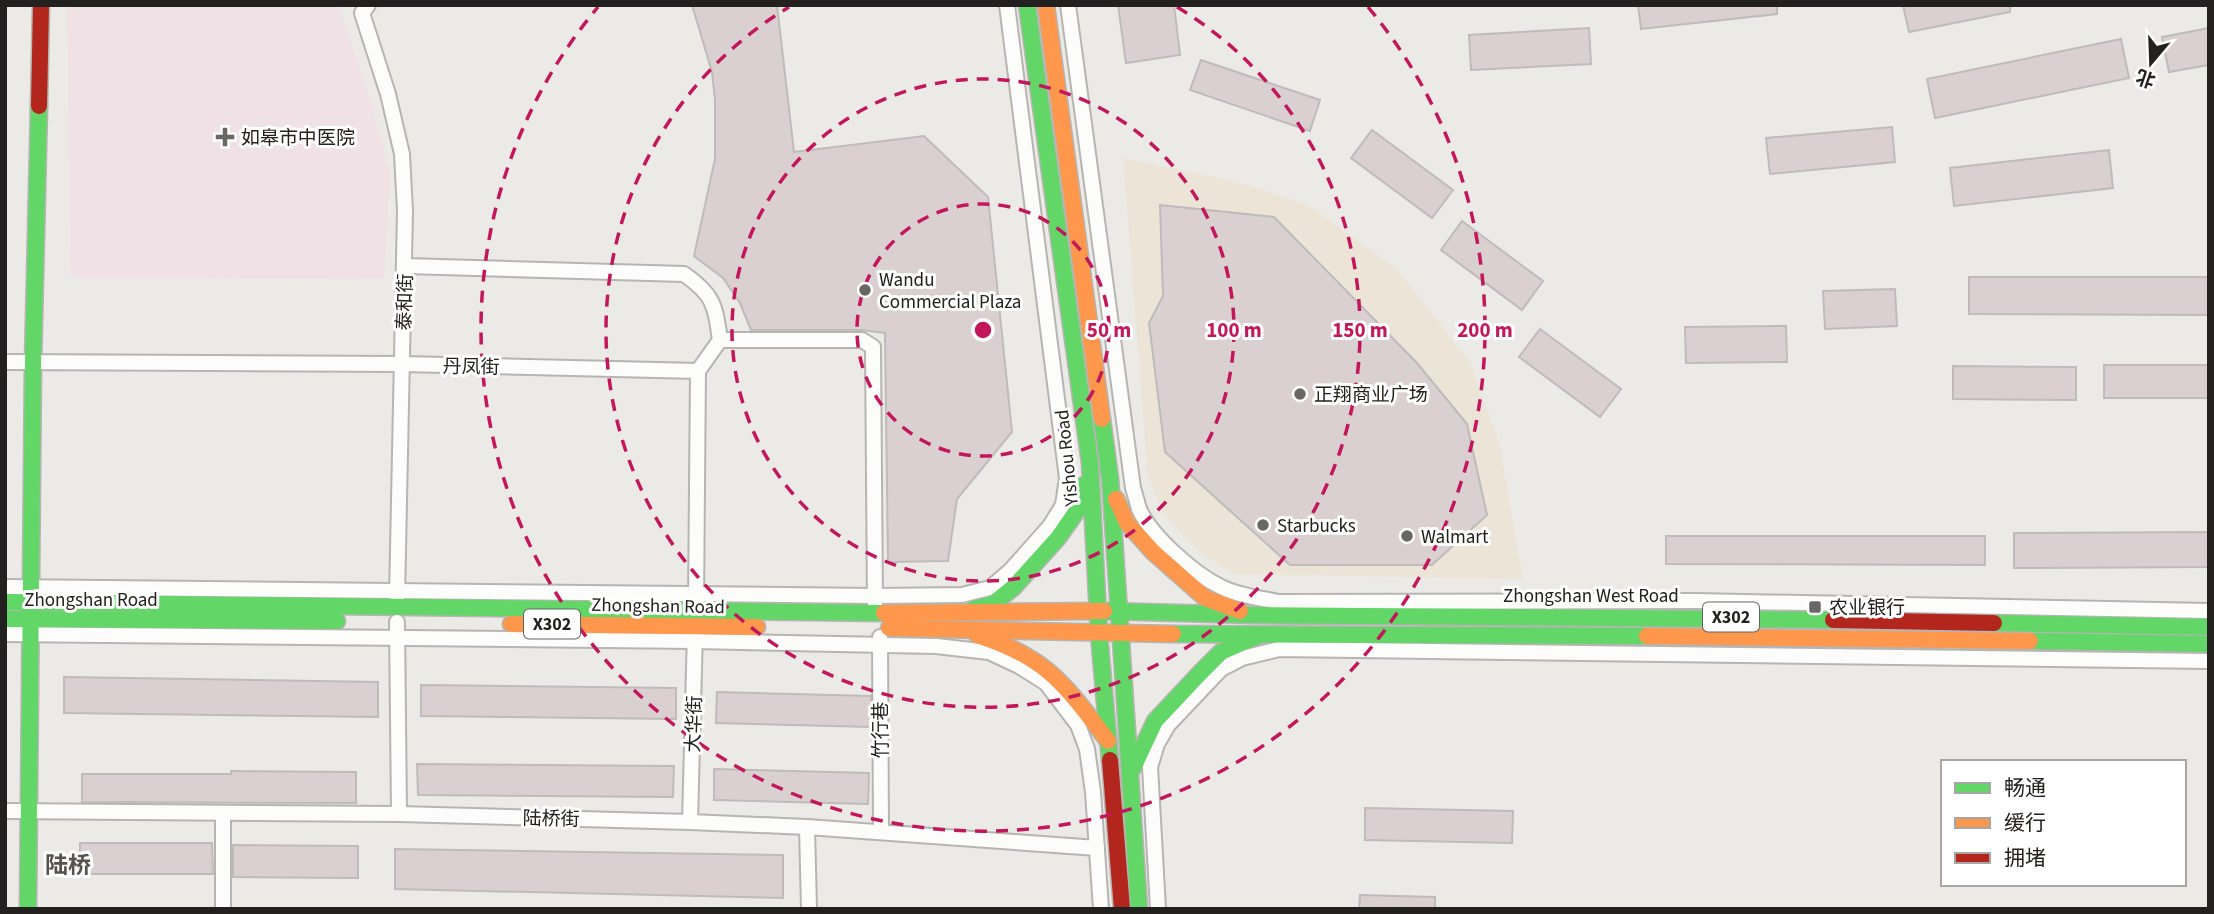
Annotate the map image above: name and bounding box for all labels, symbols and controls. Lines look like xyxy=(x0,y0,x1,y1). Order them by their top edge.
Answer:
north arrow xyxy=(2116,28,2186,98)
text: 北 xyxy=(2133,62,2159,94)
place label: 如皋市中医院 xyxy=(241,125,355,152)
marker: 如皋市中医院 xyxy=(215,127,235,147)
place label: Wandu Commercial Plaza xyxy=(879,267,1021,316)
street label: 泰和街 xyxy=(391,273,420,331)
marker: Wandu Commercial Plaza xyxy=(857,282,873,298)
text: 50 m xyxy=(1087,315,1131,345)
text: 100 m xyxy=(1206,315,1262,345)
text: 150 m xyxy=(1332,315,1388,345)
text: 200 m xyxy=(1457,315,1513,345)
centre of rings xyxy=(971,318,995,342)
street label: 丹凤街 xyxy=(442,354,500,381)
place label: 正翔商业广场 xyxy=(1314,382,1428,409)
marker: 正翔商业广场 xyxy=(1292,386,1308,402)
street label: Yishou Road xyxy=(1049,408,1086,509)
place label: Starbucks xyxy=(1277,513,1356,540)
marker: Starbucks xyxy=(1255,517,1271,533)
place label: Walmart xyxy=(1421,524,1489,551)
marker: Walmart xyxy=(1399,528,1415,544)
street label: Zhongshan West Road xyxy=(1503,583,1679,610)
street label: Zhongshan Road xyxy=(24,587,158,614)
street label: Zhongshan Road xyxy=(591,592,725,621)
place label: 农业银行 xyxy=(1829,595,1905,622)
marker: 农业银行 xyxy=(1807,599,1823,615)
road number: X302 xyxy=(1703,602,1759,632)
road number: X302 xyxy=(524,610,580,638)
street label: 大华街 xyxy=(680,695,709,753)
street label: 竹行巷 xyxy=(868,701,895,759)
legend xyxy=(1941,760,2186,886)
text: 畅通 xyxy=(2004,773,2046,803)
street label: 陆桥街 xyxy=(522,806,580,833)
text: 缓行 xyxy=(2004,808,2046,838)
text: 拥堵 xyxy=(2004,843,2046,873)
district label: 陆桥 xyxy=(45,849,91,882)

